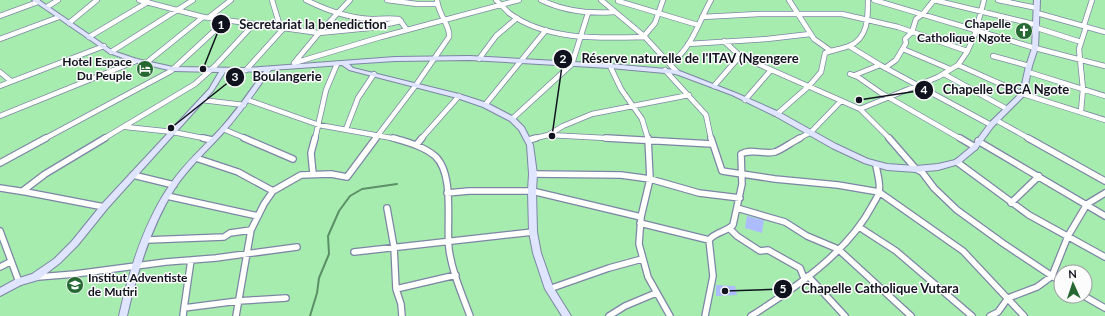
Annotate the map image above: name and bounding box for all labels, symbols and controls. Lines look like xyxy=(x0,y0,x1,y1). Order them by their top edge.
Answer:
callout: Secretariat la benediction xyxy=(211,12,395,37)
text: Secretariat la benediction xyxy=(239,16,387,32)
place label: Chapelle Catholique Ngote xyxy=(917,16,1012,45)
text: 1 xyxy=(218,17,225,32)
church icon: Chapelle Catholique Ngote xyxy=(1014,21,1034,41)
callout: Réserve naturelle de l'ITAV (Ngengere xyxy=(553,46,807,71)
text: Réserve naturelle de l'ITAV (Ngengere xyxy=(581,50,799,66)
text: 2 xyxy=(560,51,567,66)
place label: Hotel Espace Du Peuple xyxy=(62,54,133,83)
hotel icon: Hotel Espace Du Peuple xyxy=(135,59,155,79)
callout: Boulangerie xyxy=(225,64,330,89)
text: Boulangerie xyxy=(252,68,322,84)
text: 3 xyxy=(232,69,239,84)
callout: Chapelle CBCA Ngote xyxy=(914,77,1077,102)
text: Chapelle CBCA Ngote xyxy=(943,81,1069,97)
text: 4 xyxy=(921,82,928,97)
north arrow xyxy=(1053,264,1093,304)
text: N xyxy=(1068,267,1077,280)
place label: Institut Adventiste de Mutiri xyxy=(88,270,188,299)
school or university icon: Institut Adventiste de Mutiri xyxy=(65,275,85,295)
callout: Chapelle Catholique Vutara xyxy=(773,276,967,301)
text: Chapelle Catholique Vutara xyxy=(801,280,959,296)
text: 5 xyxy=(780,281,787,296)

